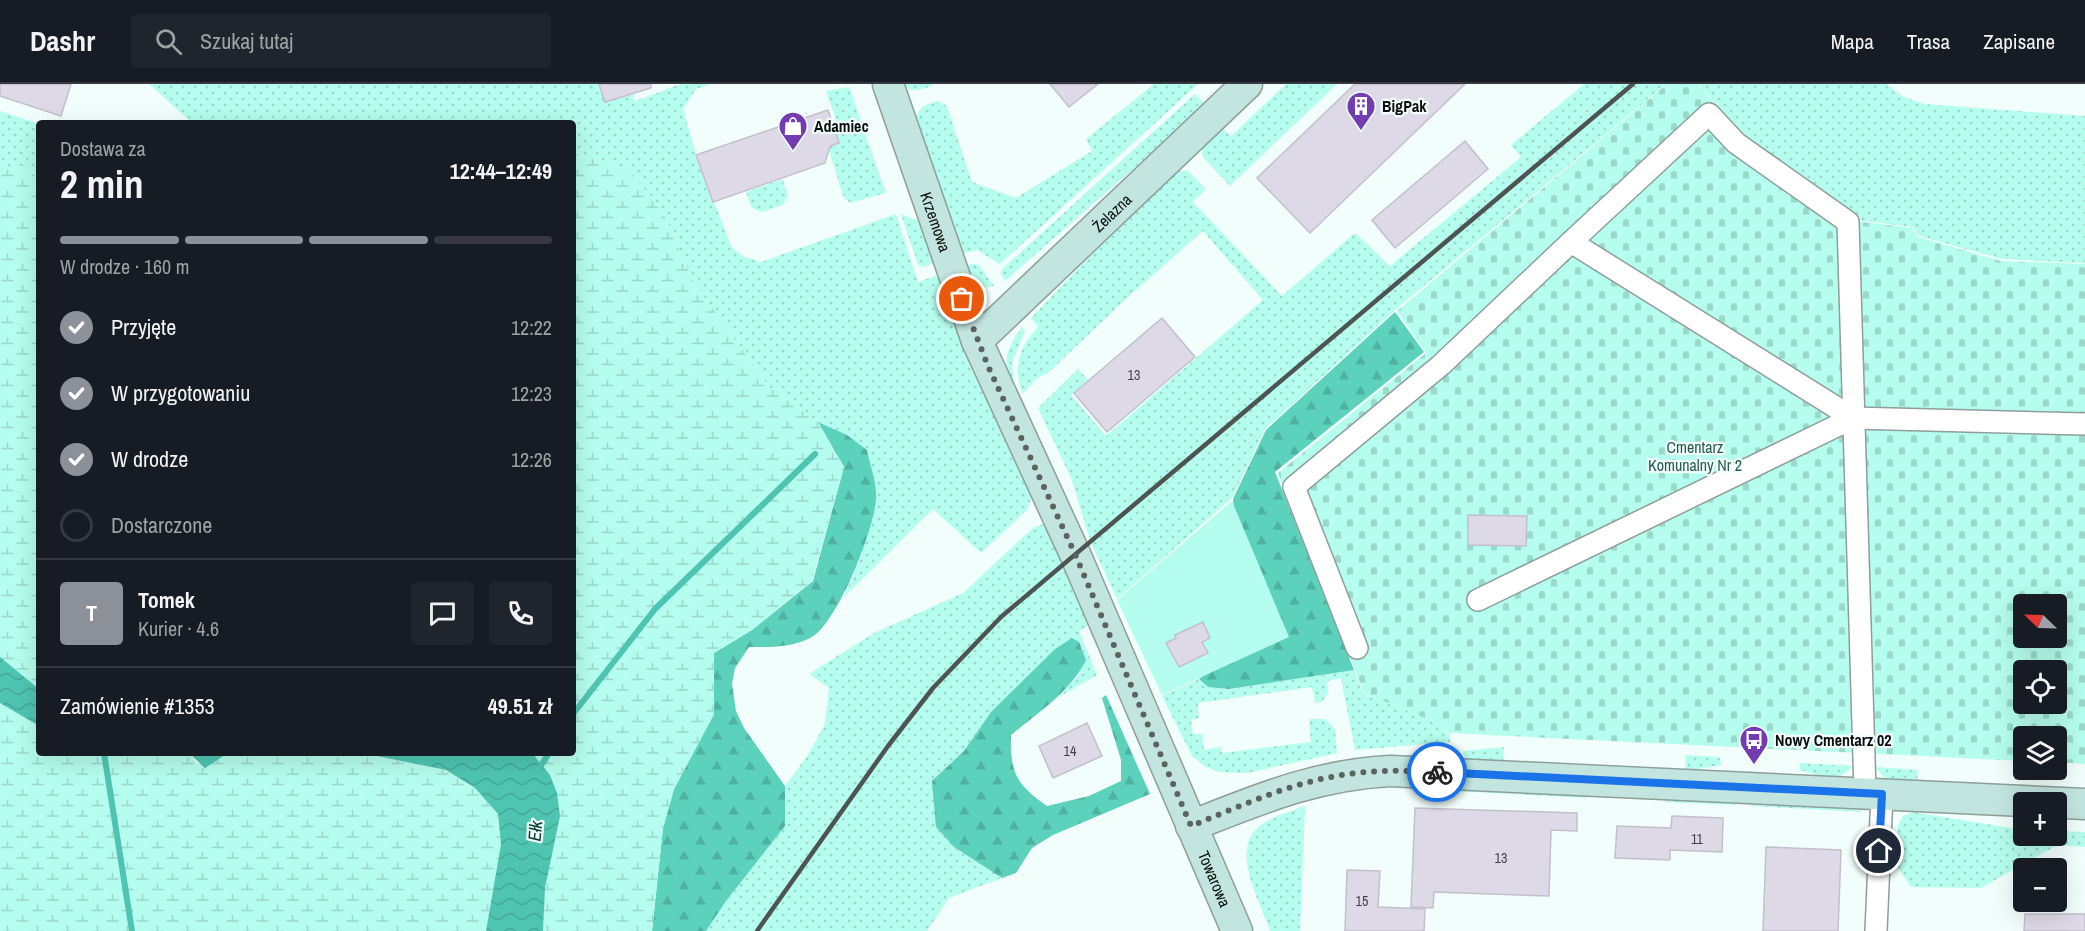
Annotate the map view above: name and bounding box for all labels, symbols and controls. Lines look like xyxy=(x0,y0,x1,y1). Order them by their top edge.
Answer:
search box xyxy=(131,14,551,68)
text: Dashr xyxy=(30,22,95,60)
icon: search xyxy=(152,25,185,58)
text: Szukaj tutaj xyxy=(200,26,293,56)
text: Mapa xyxy=(1831,27,1874,56)
text: Trasa xyxy=(1907,27,1950,56)
text: Zapisane xyxy=(1983,27,2055,56)
building icon: BigPak xyxy=(1345,90,1377,132)
place label: BigPak xyxy=(1382,95,1427,117)
shop icon: Adamiec xyxy=(777,110,809,152)
place label: Adamiec xyxy=(814,115,869,137)
text: Dostawa za xyxy=(60,135,146,162)
text: 12:44–12:49 xyxy=(450,156,552,186)
text: 2 min xyxy=(60,158,144,210)
street label: Żelazna xyxy=(1087,188,1137,237)
street label: Krzemowa xyxy=(915,189,957,256)
text: W drodze · 160 m xyxy=(60,253,189,280)
pin xyxy=(936,273,987,324)
icon: bag xyxy=(945,282,978,315)
icon: check xyxy=(60,311,93,344)
text: Przyjęte xyxy=(111,312,176,342)
text: 12:22 xyxy=(511,314,552,341)
house number: 13 xyxy=(1128,366,1140,384)
icon: check xyxy=(60,377,93,410)
text: W przygotowaniu xyxy=(111,378,250,408)
text: 12:23 xyxy=(511,380,552,407)
park label: Cmentarz Komunalny Nr 2 xyxy=(1648,436,1742,476)
icon: check xyxy=(60,443,93,476)
text: W drodze xyxy=(111,444,188,474)
text: 12:26 xyxy=(511,446,552,473)
text: Dostarczone xyxy=(111,510,212,540)
button: chat xyxy=(411,582,474,645)
button: phone xyxy=(489,582,552,645)
text: Tomek xyxy=(138,585,195,615)
north arrow xyxy=(2013,594,2067,648)
map controls xyxy=(2013,594,2067,912)
text: T xyxy=(86,598,97,628)
text: Kurier · 4.6 xyxy=(138,615,219,642)
button: locate xyxy=(2013,660,2067,714)
text: Zamówienie #1353 xyxy=(60,691,214,721)
text: 49.51 zł xyxy=(488,691,552,721)
bus stop icon: Nowy Cmentarz 02 xyxy=(1738,724,1770,766)
button: layers xyxy=(2013,726,2067,780)
place label: Nowy Cmentarz 02 xyxy=(1775,729,1892,751)
house number: 14 xyxy=(1064,742,1077,760)
courier xyxy=(1407,742,1467,802)
icon: bike xyxy=(1421,756,1454,789)
button: + xyxy=(2013,792,2067,846)
water label: Ełk xyxy=(522,819,548,842)
pin xyxy=(1853,825,1904,876)
house number: 11 xyxy=(1691,830,1704,848)
icon: home xyxy=(1862,834,1895,867)
street label: Towarowa xyxy=(1193,847,1237,911)
house number: 13 xyxy=(1495,849,1507,867)
button: − xyxy=(2013,858,2067,912)
house number: 15 xyxy=(1356,892,1368,910)

